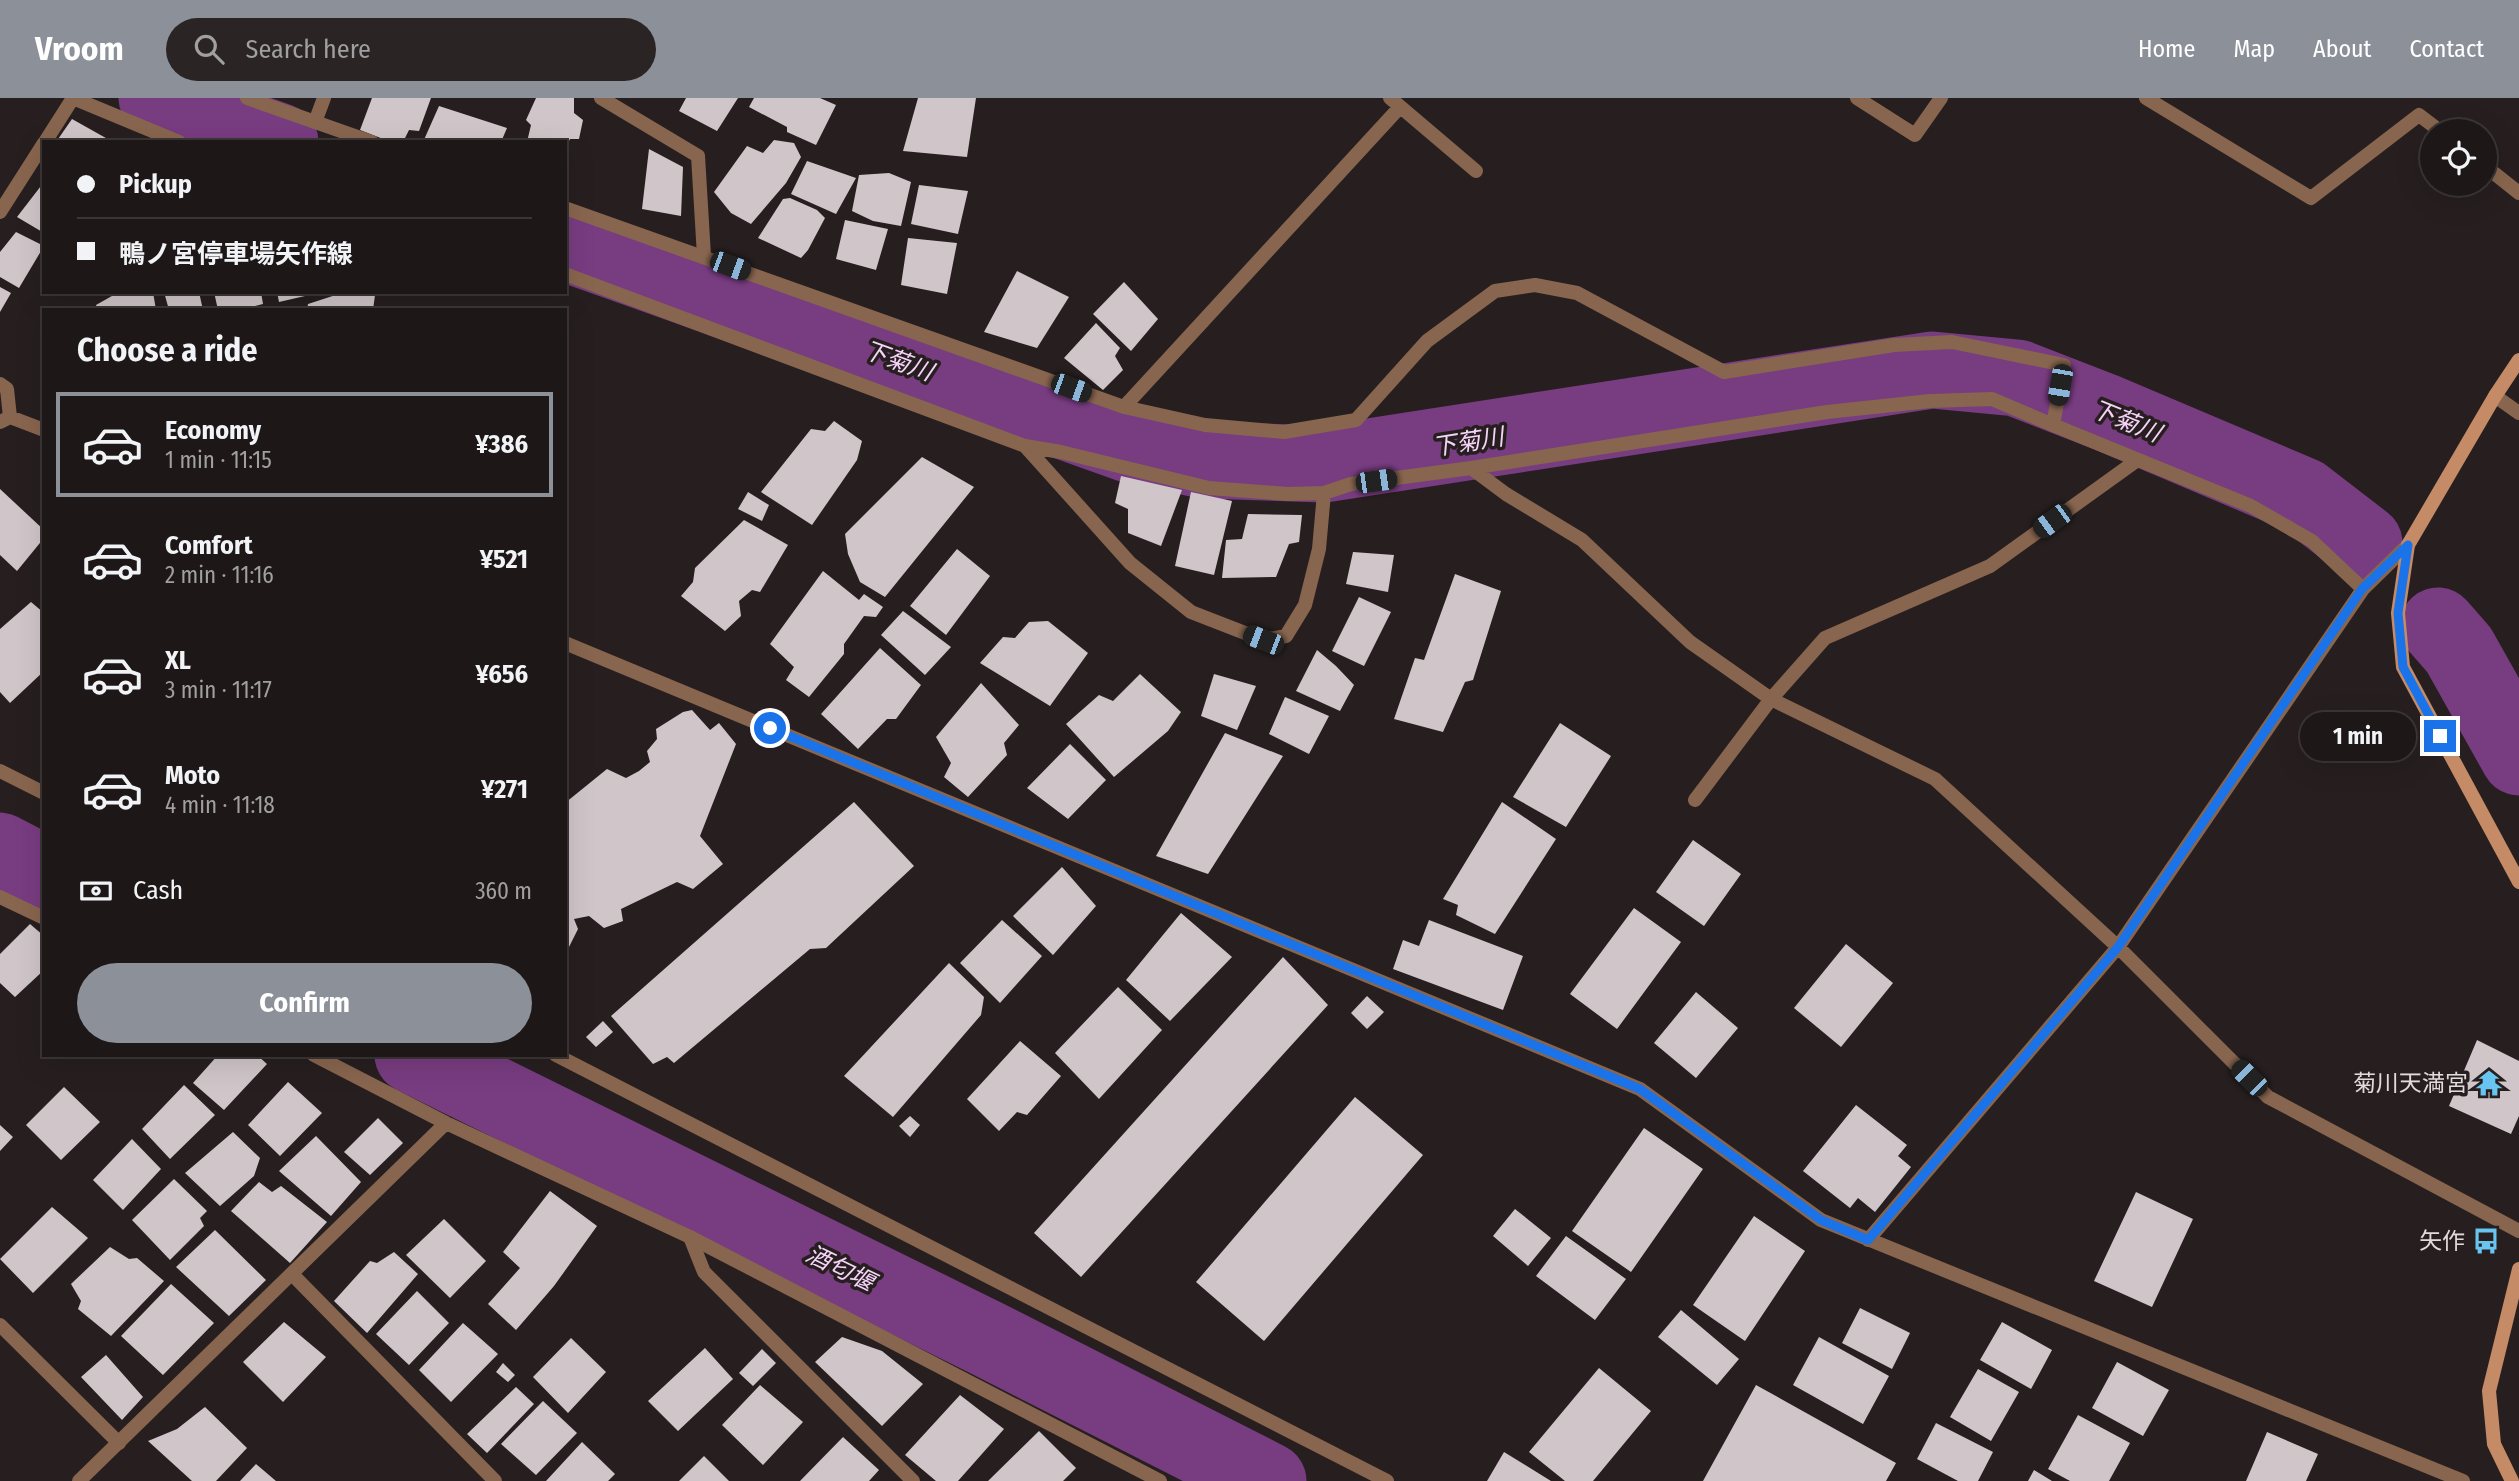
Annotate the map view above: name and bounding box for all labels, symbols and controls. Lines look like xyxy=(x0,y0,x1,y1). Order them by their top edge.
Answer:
search box xyxy=(166,18,656,81)
text: Vroom xyxy=(35,29,124,69)
icon: search xyxy=(190,30,228,68)
text: Search here xyxy=(246,34,371,65)
text: Home xyxy=(2138,35,2195,63)
text: Map xyxy=(2233,35,2275,63)
text: About xyxy=(2313,35,2371,63)
text: Contact xyxy=(2409,35,2484,63)
map controls xyxy=(2420,119,2497,196)
button: locate xyxy=(2420,119,2497,196)
text: Pickup xyxy=(119,169,192,200)
text: 鴨ノ宮停車場矢作線 xyxy=(119,239,353,270)
car xyxy=(707,249,754,283)
text: Choose a ride xyxy=(77,331,258,369)
water label: 下菊川 xyxy=(859,336,939,387)
car xyxy=(2047,362,2074,408)
car xyxy=(1048,371,1095,405)
water label: 下菊川 xyxy=(2087,395,2167,449)
icon: car xyxy=(81,413,144,476)
text: Economy xyxy=(165,415,261,446)
water label: 下菊川 xyxy=(1430,422,1509,461)
text: ¥386 xyxy=(475,429,528,460)
text: 1 min · 11:15 xyxy=(165,446,272,474)
car xyxy=(1354,468,1399,494)
car xyxy=(2029,500,2076,542)
icon: car xyxy=(81,528,144,591)
text: Comfort xyxy=(165,530,253,561)
text: ¥521 xyxy=(480,544,528,575)
text: 2 min · 11:16 xyxy=(165,561,274,589)
car xyxy=(1240,623,1287,657)
icon: car xyxy=(81,643,144,706)
text: XL xyxy=(165,645,191,676)
text: ¥656 xyxy=(476,659,528,690)
text: 3 min · 11:17 xyxy=(165,676,272,704)
route start xyxy=(754,712,786,744)
callout: 1 min xyxy=(2300,712,2416,760)
route end xyxy=(2424,720,2456,752)
text: 1 min xyxy=(2333,722,2383,750)
icon: car xyxy=(81,758,144,821)
text: Moto xyxy=(165,760,220,791)
text: ¥271 xyxy=(481,774,528,805)
text: 4 min · 11:18 xyxy=(165,791,275,819)
icon: cash xyxy=(77,872,115,910)
text: Cash xyxy=(133,875,183,906)
text: 360 m xyxy=(475,877,532,905)
button: Confirm xyxy=(77,963,532,1043)
car xyxy=(2227,1056,2272,1100)
temple icon: 菊川天満宮 xyxy=(2474,1068,2504,1098)
place label: 菊川天満宮 xyxy=(2353,1069,2468,1097)
bus stop icon: 矢作 xyxy=(2471,1226,2501,1256)
place label: 矢作 xyxy=(2419,1227,2465,1255)
water label: 酒匂堰 xyxy=(802,1240,882,1298)

